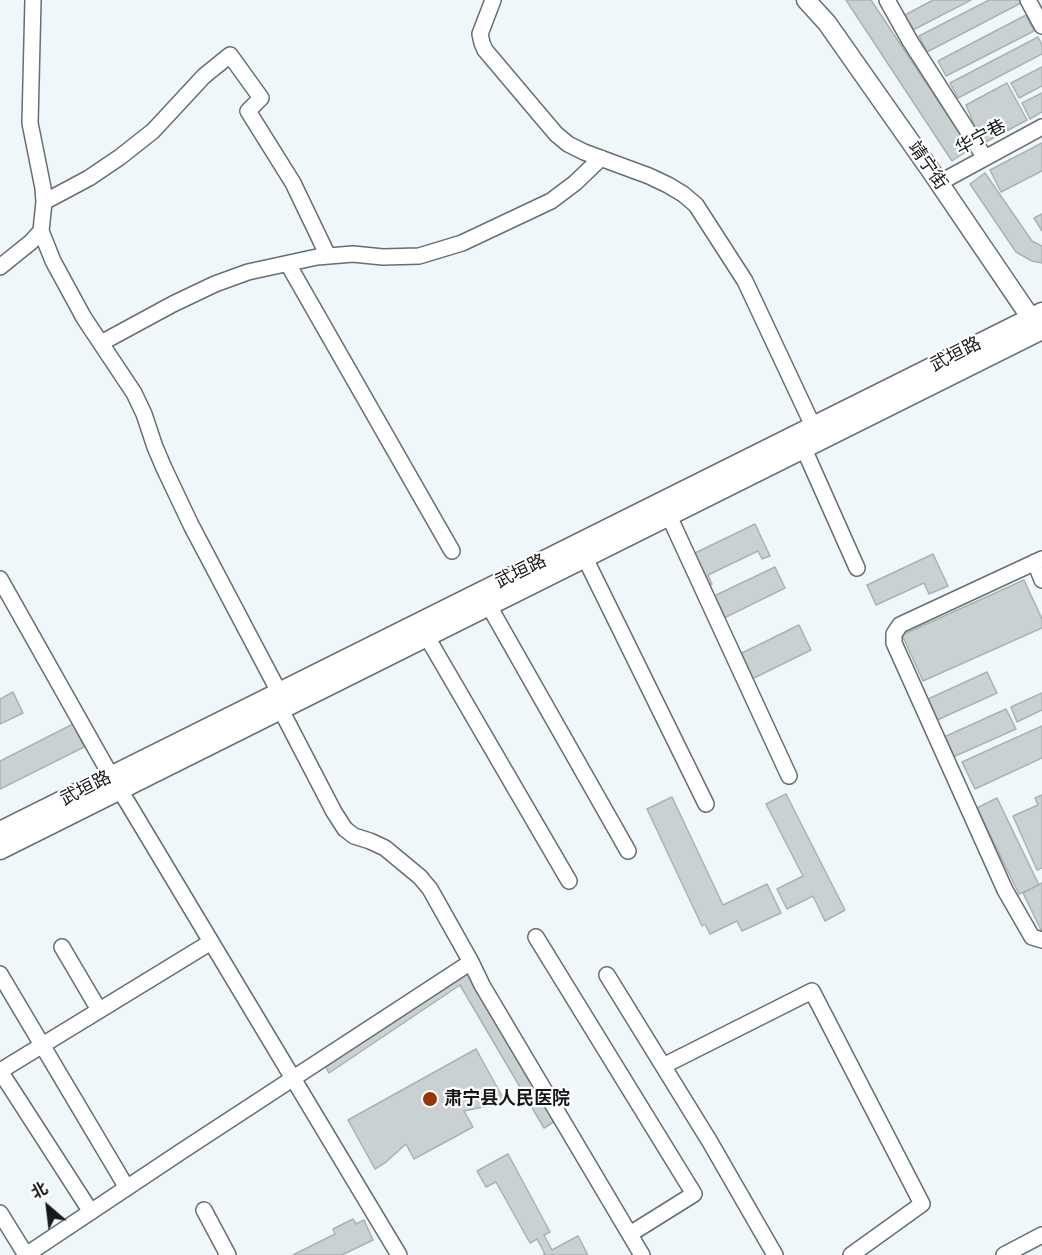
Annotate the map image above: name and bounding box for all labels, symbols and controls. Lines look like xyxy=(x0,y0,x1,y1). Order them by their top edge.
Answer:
street label: 华宁巷 xyxy=(952,116,1010,160)
street label: 靖宁街 xyxy=(903,138,951,194)
street label: 武垣路 xyxy=(927,333,985,377)
street label: 武垣路 xyxy=(492,550,550,594)
street label: 武垣路 xyxy=(57,767,115,811)
place label: 肃宁县人民医院 xyxy=(444,1088,570,1110)
marker: 肃宁县人民医院 xyxy=(421,1090,439,1108)
north arrow xyxy=(18,1177,78,1237)
text: 北 xyxy=(28,1179,51,1204)

